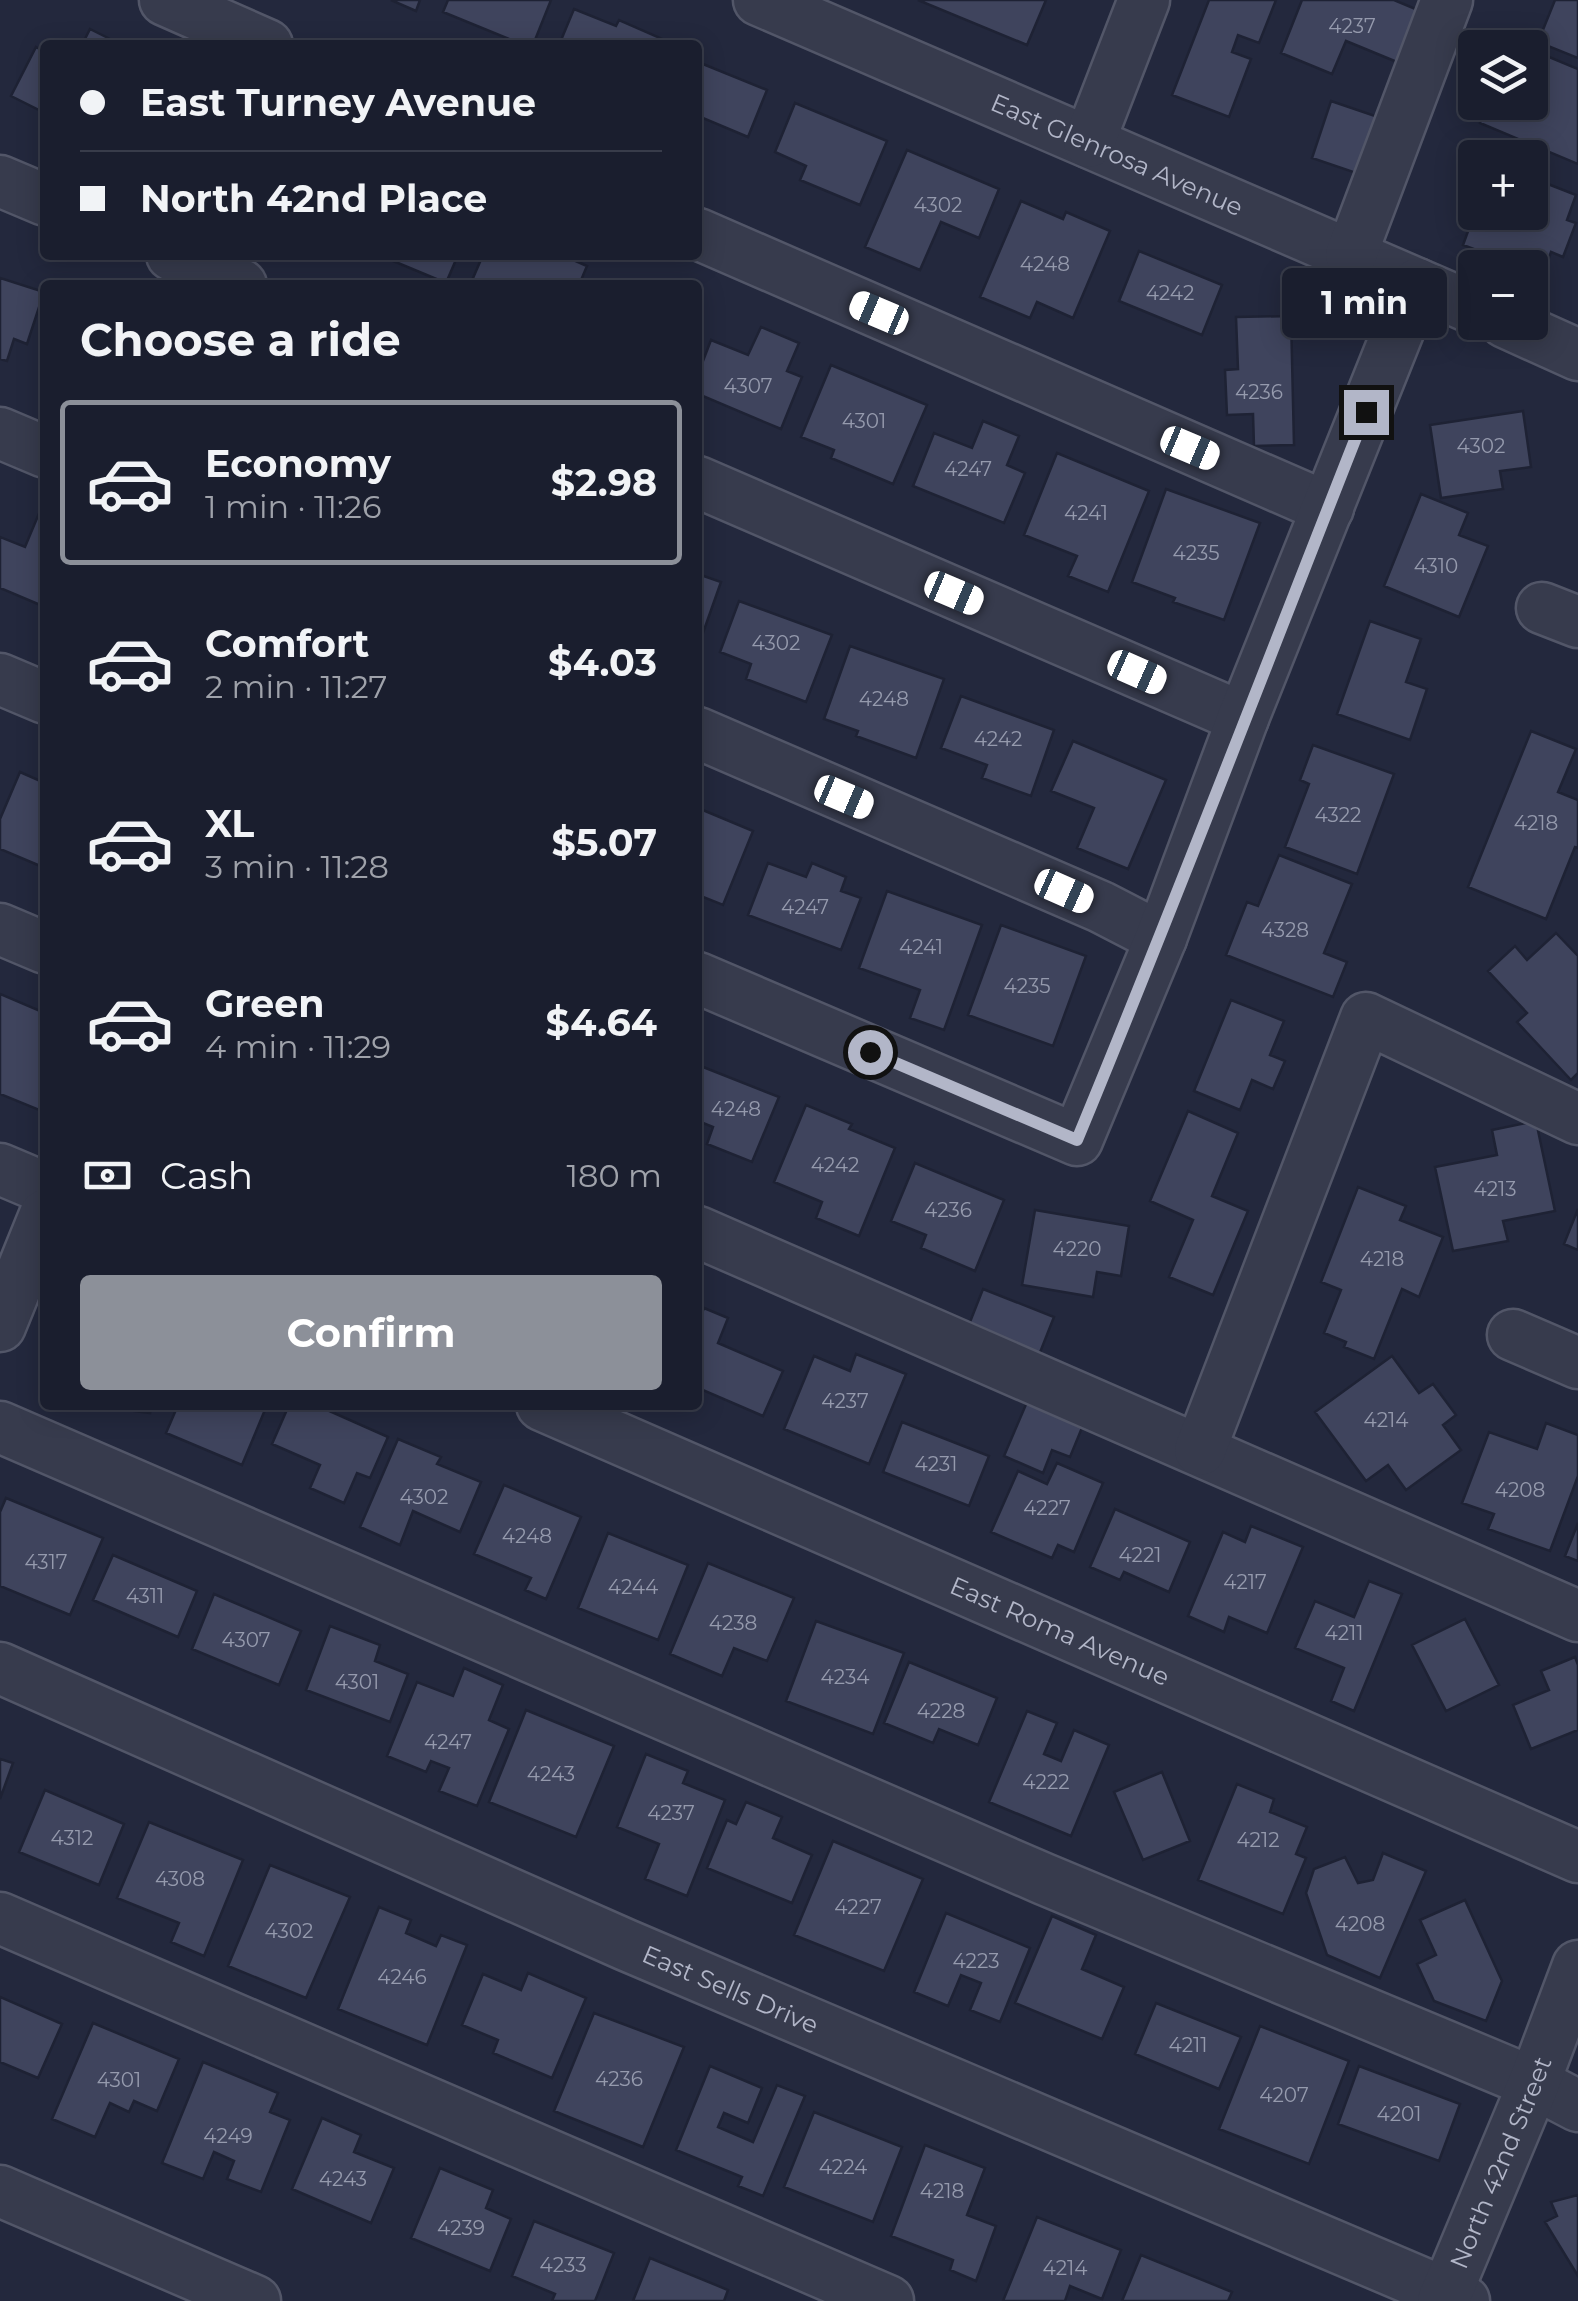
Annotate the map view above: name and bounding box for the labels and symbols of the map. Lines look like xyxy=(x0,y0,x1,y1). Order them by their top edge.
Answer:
house number: 4237 xyxy=(1328,14,1376,38)
street label: East Glenrosa Avenue xyxy=(986,87,1248,222)
house number: 4302 xyxy=(914,193,962,217)
house number: 4248 xyxy=(1020,252,1070,276)
callout: 1 min xyxy=(1284,267,1448,337)
house number: 4242 xyxy=(1146,281,1194,305)
car xyxy=(846,287,912,339)
house number: 4307 xyxy=(723,374,773,398)
house number: 4236 xyxy=(1235,380,1283,404)
route end xyxy=(1344,390,1389,435)
house number: 4301 xyxy=(842,409,886,433)
car xyxy=(1157,422,1223,474)
house number: 4302 xyxy=(1457,434,1505,458)
house number: 4247 xyxy=(944,457,992,481)
house number: 4241 xyxy=(1064,501,1108,525)
house number: 4235 xyxy=(1173,541,1219,565)
house number: 4310 xyxy=(1414,554,1458,578)
car xyxy=(921,567,987,619)
house number: 4302 xyxy=(752,631,800,655)
car xyxy=(1103,646,1171,698)
house number: 4248 xyxy=(859,687,909,711)
house number: 4242 xyxy=(974,727,1022,751)
car xyxy=(811,771,877,823)
house number: 4322 xyxy=(1315,803,1361,827)
house number: 4218 xyxy=(1514,811,1558,835)
car xyxy=(1030,865,1098,917)
house number: 4247 xyxy=(781,895,829,919)
house number: 4328 xyxy=(1261,918,1309,942)
house number: 4241 xyxy=(899,935,943,959)
house number: 4235 xyxy=(1004,974,1050,998)
route start xyxy=(848,1030,893,1075)
house number: 4248 xyxy=(711,1097,761,1121)
house number: 4242 xyxy=(811,1153,859,1177)
house number: 4213 xyxy=(1473,1177,1517,1201)
house number: 4236 xyxy=(924,1198,972,1222)
house number: 4220 xyxy=(1052,1237,1102,1261)
house number: 4218 xyxy=(1360,1247,1404,1271)
house number: 4237 xyxy=(821,1389,869,1413)
house number: 4214 xyxy=(1364,1408,1408,1432)
house number: 4231 xyxy=(914,1452,958,1476)
house number: 4208 xyxy=(1495,1478,1545,1502)
house number: 4302 xyxy=(400,1485,448,1509)
house number: 4227 xyxy=(1023,1496,1071,1520)
house number: 4248 xyxy=(502,1524,552,1548)
house number: 4221 xyxy=(1118,1543,1162,1567)
house number: 4317 xyxy=(24,1550,68,1574)
street label: East Roma Avenue xyxy=(946,1570,1174,1692)
house number: 4217 xyxy=(1223,1570,1267,1594)
house number: 4244 xyxy=(608,1575,658,1599)
house number: 4311 xyxy=(126,1584,164,1608)
house number: 4238 xyxy=(709,1611,757,1635)
house number: 4211 xyxy=(1325,1621,1363,1645)
house number: 4307 xyxy=(221,1628,271,1652)
house number: 4234 xyxy=(820,1665,870,1689)
house number: 4301 xyxy=(335,1670,379,1694)
house number: 4228 xyxy=(917,1699,965,1723)
house number: 4247 xyxy=(424,1730,472,1754)
house number: 4243 xyxy=(527,1762,575,1786)
house number: 4222 xyxy=(1022,1770,1070,1794)
house number: 4237 xyxy=(647,1801,695,1825)
house number: 4312 xyxy=(51,1826,93,1850)
house number: 4212 xyxy=(1236,1828,1280,1852)
house number: 4308 xyxy=(155,1867,205,1891)
house number: 4227 xyxy=(834,1895,882,1919)
house number: 4208 xyxy=(1335,1912,1385,1936)
house number: 4302 xyxy=(265,1919,313,1943)
street label: East Sells Drive xyxy=(638,1939,823,2040)
house number: 4223 xyxy=(952,1949,1000,1973)
house number: 4246 xyxy=(377,1965,427,1989)
house number: 4211 xyxy=(1169,2033,1207,2057)
street label: North 42nd Street xyxy=(1443,2052,1558,2273)
house number: 4236 xyxy=(595,2067,643,2091)
house number: 4301 xyxy=(97,2068,141,2092)
house number: 4207 xyxy=(1259,2083,1309,2107)
house number: 4201 xyxy=(1377,2102,1421,2126)
house number: 4249 xyxy=(203,2124,253,2148)
house number: 4224 xyxy=(819,2155,867,2179)
house number: 4243 xyxy=(319,2167,367,2191)
house number: 4218 xyxy=(920,2179,964,2203)
house number: 4239 xyxy=(437,2216,485,2240)
house number: 4233 xyxy=(540,2253,587,2277)
house number: 4214 xyxy=(1043,2256,1087,2280)

